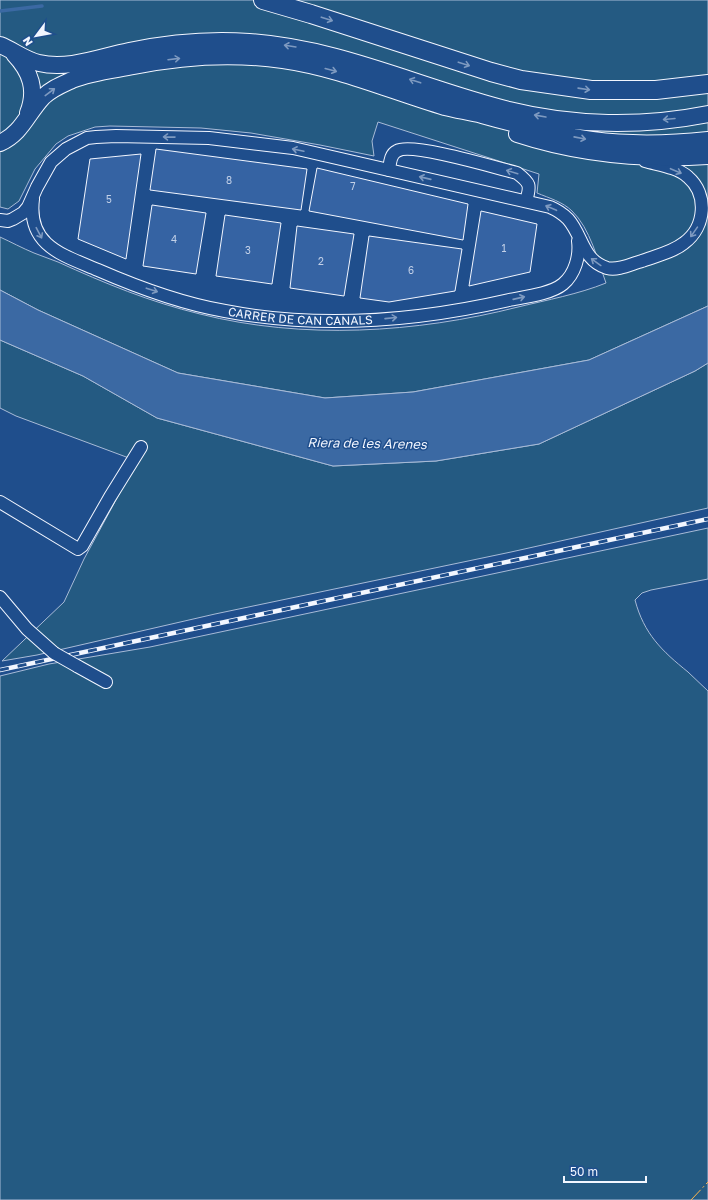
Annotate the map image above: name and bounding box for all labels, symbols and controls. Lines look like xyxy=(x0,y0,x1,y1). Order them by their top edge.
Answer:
north arrow xyxy=(16,16,56,56)
one-way arrow xyxy=(320,16,333,23)
text: N xyxy=(19,35,35,49)
one-way arrow xyxy=(284,42,297,50)
one-way arrow xyxy=(167,55,180,63)
one-way arrow xyxy=(458,60,470,68)
one-way arrow xyxy=(324,67,337,74)
one-way arrow xyxy=(409,77,422,84)
one-way arrow xyxy=(577,85,590,93)
one-way arrow xyxy=(44,88,55,96)
one-way arrow xyxy=(534,112,547,120)
one-way arrow xyxy=(663,116,676,123)
one-way arrow xyxy=(163,133,176,141)
one-way arrow xyxy=(573,134,586,142)
one-way arrow xyxy=(292,145,305,153)
one-way arrow xyxy=(670,167,682,175)
one-way arrow xyxy=(505,168,518,175)
house number: 8 xyxy=(226,174,232,186)
one-way arrow xyxy=(419,174,432,182)
house number: 7 xyxy=(350,180,356,192)
house number: 5 xyxy=(106,193,112,205)
one-way arrow xyxy=(546,204,558,212)
one-way arrow xyxy=(690,226,698,237)
one-way arrow xyxy=(35,227,43,239)
house number: 4 xyxy=(171,233,177,245)
house number: 1 xyxy=(502,242,507,254)
house number: 3 xyxy=(245,244,251,256)
house number: 2 xyxy=(318,255,324,267)
one-way arrow xyxy=(590,257,601,266)
house number: 6 xyxy=(408,264,414,276)
one-way arrow xyxy=(146,287,158,295)
one-way arrow xyxy=(512,293,525,301)
street label: CARRER DE CAN CANALS xyxy=(227,304,373,328)
one-way arrow xyxy=(384,315,397,322)
water label: Riera de les Arenes xyxy=(307,434,428,452)
scale bar xyxy=(564,1158,646,1184)
text: 50 m xyxy=(570,1164,598,1179)

